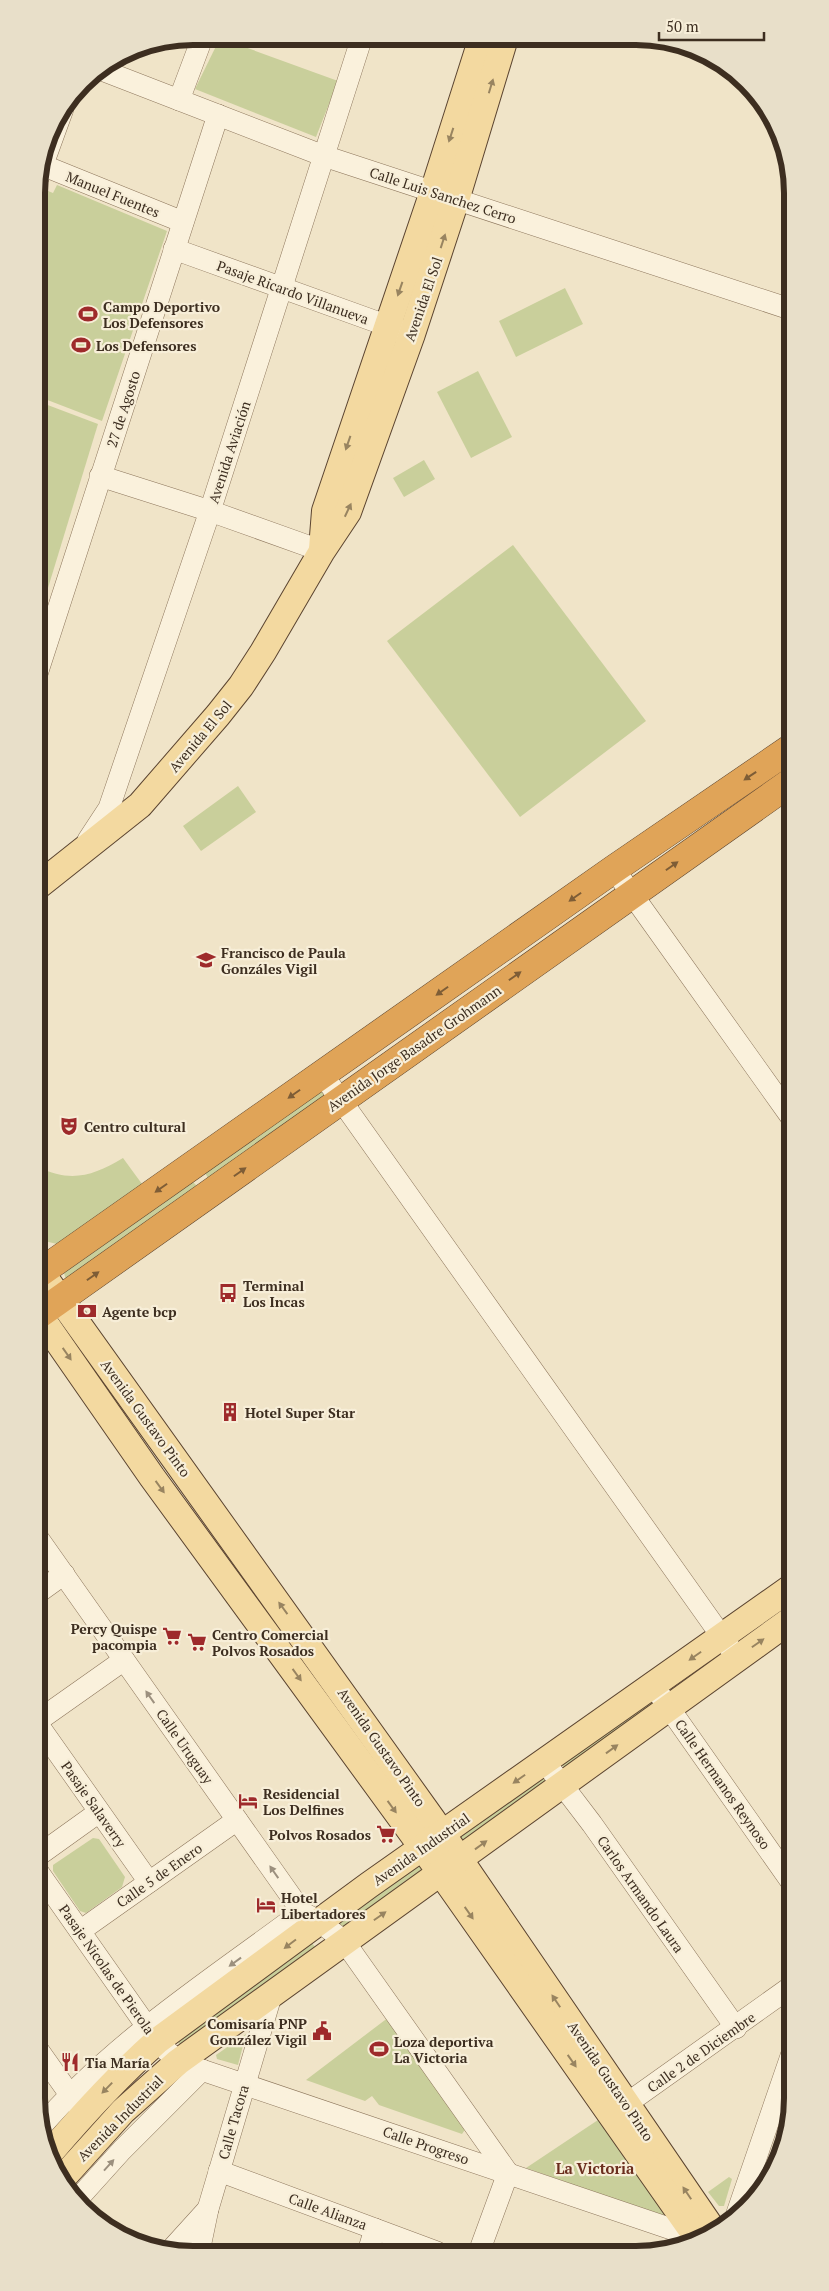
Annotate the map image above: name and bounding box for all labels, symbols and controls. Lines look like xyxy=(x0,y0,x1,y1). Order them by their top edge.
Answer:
scale bar xyxy=(659,10,764,42)
text: 50 m xyxy=(666,16,699,36)
one-way arrow xyxy=(487,78,495,93)
one-way arrow xyxy=(447,127,455,142)
street label: Calle Luis Sanchez Cerro xyxy=(367,162,519,228)
street label: Manuel Fuentes xyxy=(63,167,163,221)
one-way arrow xyxy=(439,233,447,248)
street label: Avenida El Sol xyxy=(400,254,446,344)
street label: Pasaje Ricardo Villanueva xyxy=(214,256,372,328)
one-way arrow xyxy=(396,282,404,297)
place label: Campo Deportivo Los Defensores xyxy=(103,297,220,332)
sports icon: Campo Deportivo Los Defensores xyxy=(77,303,99,325)
sports icon: Los Defensores xyxy=(70,334,92,356)
place label: Los Defensores xyxy=(96,336,196,355)
street label: 27 de Agosto xyxy=(102,368,144,450)
street label: Avenida Aviación xyxy=(203,398,255,506)
one-way arrow xyxy=(344,435,351,450)
one-way arrow xyxy=(343,502,352,517)
street label: Avenida El Sol xyxy=(164,696,236,776)
one-way arrow xyxy=(744,771,757,781)
one-way arrow xyxy=(665,861,678,871)
one-way arrow xyxy=(568,892,581,902)
place label: Francisco de Paula Gonzáles Vigil xyxy=(221,943,346,978)
school or university icon: Francisco de Paula Gonzáles Vigil xyxy=(195,949,217,971)
one-way arrow xyxy=(508,971,522,981)
street label: Avenida Jorge Basadre Grohmann xyxy=(323,980,505,1115)
one-way arrow xyxy=(435,986,449,996)
one-way arrow xyxy=(288,1089,301,1099)
theatre icon: Centro cultural xyxy=(58,1115,80,1137)
place label: Centro cultural xyxy=(84,1117,186,1136)
one-way arrow xyxy=(233,1167,247,1177)
one-way arrow xyxy=(155,1183,168,1193)
one-way arrow xyxy=(86,1271,100,1281)
place label: Terminal Los Incas xyxy=(243,1276,305,1311)
bus stop icon: Terminal Los Incas xyxy=(217,1282,239,1304)
bank icon: Agente bcp xyxy=(76,1300,98,1322)
place label: Agente bcp xyxy=(102,1302,177,1321)
one-way arrow xyxy=(62,1347,72,1361)
street label: Avenida Gustavo Pinto xyxy=(97,1355,195,1481)
building icon: Hotel Super Star xyxy=(219,1401,241,1423)
place label: Hotel Super Star xyxy=(245,1403,355,1422)
one-way arrow xyxy=(155,1480,165,1494)
one-way arrow xyxy=(277,1602,288,1615)
place label: Percy Quispe pacompia xyxy=(71,1619,157,1654)
supermarket icon: Percy Quispe pacompia xyxy=(161,1625,183,1647)
place label: Centro Comercial Polvos Rosados xyxy=(212,1625,329,1660)
supermarket icon: Centro Comercial Polvos Rosados xyxy=(186,1631,208,1653)
one-way arrow xyxy=(751,1638,764,1648)
one-way arrow xyxy=(688,1651,701,1661)
one-way arrow xyxy=(292,1668,302,1682)
street label: Avenida Gustavo Pinto xyxy=(334,1684,430,1810)
one-way arrow xyxy=(145,1690,155,1704)
street label: Calle Uruguay xyxy=(152,1705,218,1788)
street label: Calle Hermanos Reynoso xyxy=(671,1715,775,1853)
one-way arrow xyxy=(605,1744,619,1754)
street label: Pasaje Salaverry xyxy=(57,1757,131,1851)
one-way arrow xyxy=(512,1774,526,1784)
place label: Residencial Los Delfines xyxy=(263,1784,344,1819)
hotel icon: Residencial Los Delfines xyxy=(237,1790,259,1812)
one-way arrow xyxy=(387,1800,397,1813)
street label: Avenida Industrial xyxy=(369,1808,473,1890)
supermarket icon: Polvos Rosados xyxy=(375,1823,397,1845)
place label: Polvos Rosados xyxy=(269,1825,371,1844)
street label: Carlos Armando Laura xyxy=(593,1832,689,1956)
street label: Calle 5 de Enero xyxy=(112,1838,206,1912)
one-way arrow xyxy=(474,1840,488,1850)
one-way arrow xyxy=(269,1866,279,1879)
place label: Hotel Libertadores xyxy=(281,1888,366,1923)
hotel icon: Hotel Libertadores xyxy=(255,1894,277,1916)
street label: Pasaje Nicolas de Pierola xyxy=(55,1900,159,2038)
one-way arrow xyxy=(464,1906,474,1920)
one-way arrow xyxy=(373,1911,386,1921)
one-way arrow xyxy=(284,1939,297,1950)
one-way arrow xyxy=(228,1957,242,1967)
one-way arrow xyxy=(551,1995,561,2008)
street label: Calle 2 de Diciembre xyxy=(643,2007,759,2097)
place label: Comisaría PNP González Vigil xyxy=(207,2014,307,2049)
street label: Avenida Gustavo Pinto xyxy=(564,2017,658,2145)
public building icon: Comisaría PNP González Vigil xyxy=(311,2020,333,2042)
place label: Loza deportiva La Victoria xyxy=(394,2032,494,2067)
sports icon: Loza deportiva La Victoria xyxy=(368,2038,390,2060)
restaurant icon: Tia María xyxy=(59,2051,81,2073)
place label: Tia María xyxy=(85,2053,150,2072)
one-way arrow xyxy=(567,2054,577,2068)
street label: Avenida Industrial xyxy=(73,2071,167,2165)
one-way arrow xyxy=(101,2082,113,2094)
street label: Calle Tacora xyxy=(213,2083,253,2161)
street label: Calle Progreso xyxy=(380,2121,472,2169)
district label: La Victoria xyxy=(556,2158,635,2178)
one-way arrow xyxy=(103,2159,115,2171)
one-way arrow xyxy=(683,2186,692,2200)
street label: Calle Alianza xyxy=(286,2188,370,2234)

